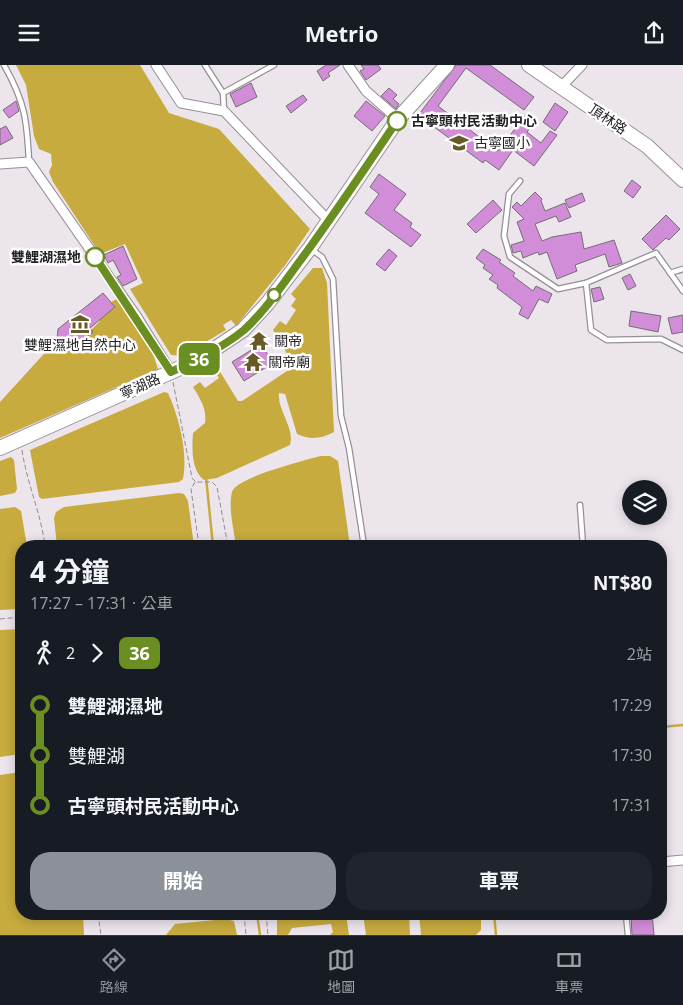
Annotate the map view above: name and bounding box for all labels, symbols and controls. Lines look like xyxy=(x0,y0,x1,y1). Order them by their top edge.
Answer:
text: Metrio xyxy=(305,18,378,48)
icon: menu xyxy=(15,19,43,47)
icon: share xyxy=(640,19,668,47)
street label: 頂林路 xyxy=(586,99,631,138)
marker: 古寧頭村民活動中心 xyxy=(387,111,407,131)
place label: 古寧頭村民活動中心 xyxy=(411,111,537,130)
school or university icon: 古寧國小 xyxy=(448,132,470,154)
place label: 古寧國小 xyxy=(474,133,530,152)
place label: 雙鯉湖濕地 xyxy=(11,247,81,266)
marker: 雙鯉湖濕地 xyxy=(85,247,105,267)
unlabelled marker xyxy=(267,288,281,302)
museum icon: 雙鯉濕地自然中心 xyxy=(69,313,91,335)
temple icon: 關帝 xyxy=(248,330,270,352)
place label: 關帝 xyxy=(274,331,302,350)
place label: 雙鯉濕地自然中心 xyxy=(24,335,136,354)
line badge: 36 xyxy=(176,343,222,375)
text: 36 xyxy=(189,347,209,371)
temple icon: 關帝廟 xyxy=(242,351,264,373)
place label: 關帝廟 xyxy=(268,352,310,371)
street label: 寧湖路 xyxy=(117,368,163,403)
map controls xyxy=(622,480,667,525)
button: layers xyxy=(622,480,667,525)
text: 4 分鐘 xyxy=(30,552,109,590)
text: NT$80 xyxy=(593,570,652,596)
text: 17:27 – 17:31 · 公車 xyxy=(30,592,172,614)
icon: walk xyxy=(30,639,58,667)
icon: forward xyxy=(83,639,111,667)
text: 36 xyxy=(129,641,150,665)
text: 2 xyxy=(66,642,75,664)
text: 2站 xyxy=(627,643,652,665)
text: 雙鯉湖濕地 xyxy=(68,693,163,719)
text: 17:29 xyxy=(611,694,652,716)
text: 雙鯉湖 xyxy=(68,743,125,769)
text: 17:30 xyxy=(611,744,652,766)
text: 古寧頭村民活動中心 xyxy=(68,793,239,819)
text: 17:31 xyxy=(611,794,652,816)
button: 開始 xyxy=(30,852,336,910)
button: 車票 xyxy=(346,852,652,910)
tab: 路線 xyxy=(100,946,128,996)
tab: 地圖 xyxy=(327,946,355,996)
tab: 車票 xyxy=(555,946,583,996)

